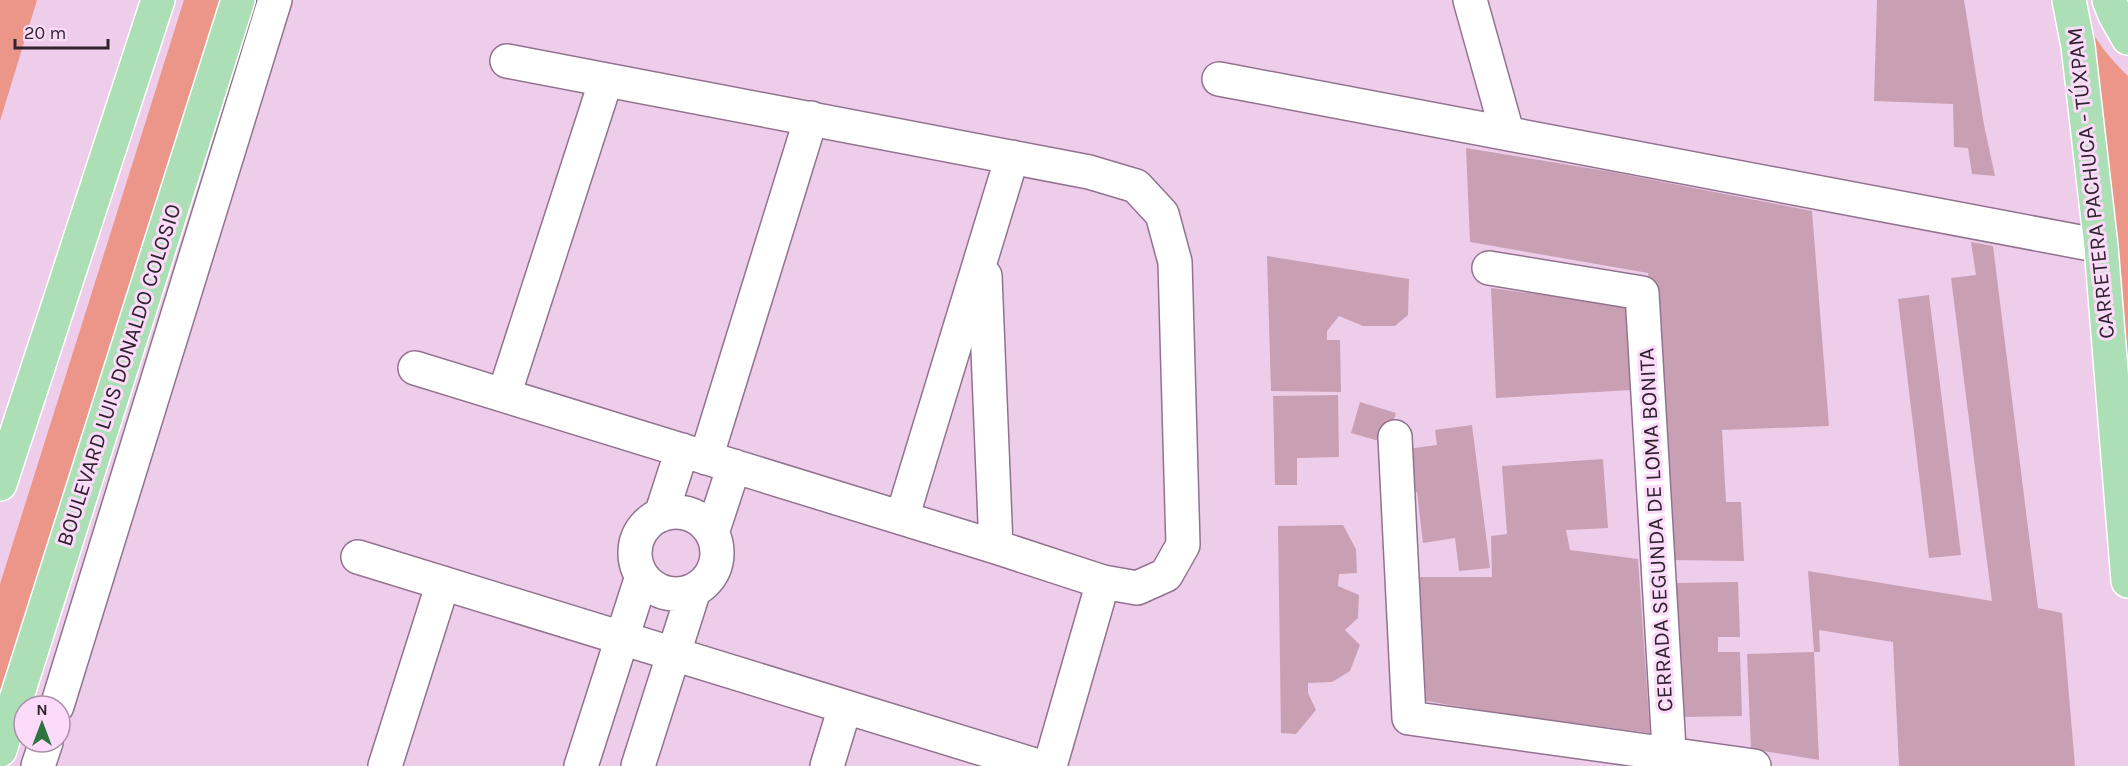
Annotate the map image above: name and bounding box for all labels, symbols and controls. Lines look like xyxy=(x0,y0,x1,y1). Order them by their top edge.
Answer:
scale bar xyxy=(15,12,108,50)
text: 20 m xyxy=(24,22,66,44)
street label: CARRETERA PACHUCA - TÚXPAM xyxy=(2061,26,2120,340)
street label: BOULEVARD LUIS DONALDO COLOSIO xyxy=(51,201,187,549)
street label: CERRADA SEGUNDA DE LOMA BONITA xyxy=(1633,347,1679,713)
north arrow xyxy=(12,694,72,754)
text: N xyxy=(36,700,48,719)

